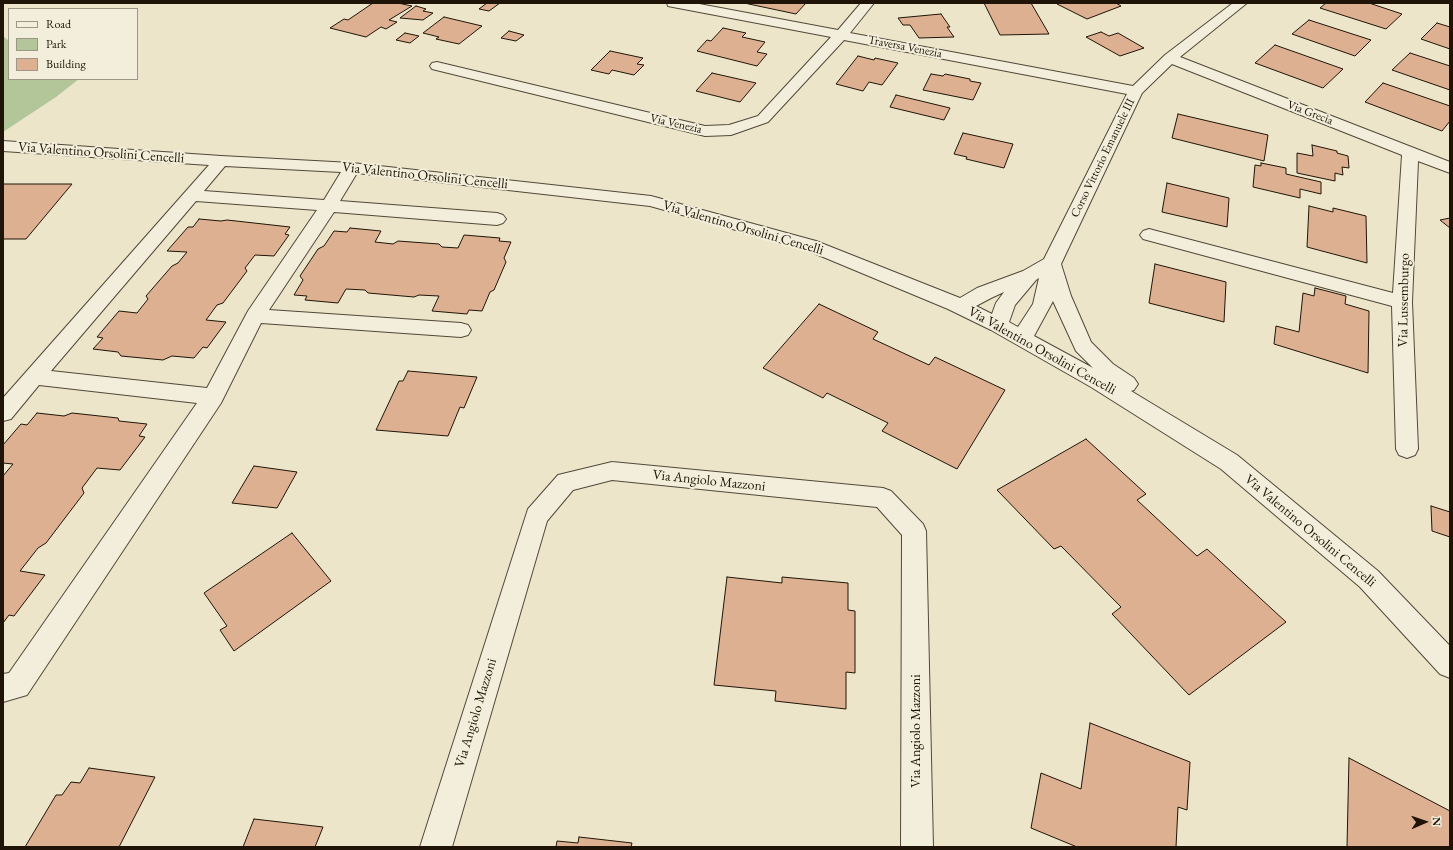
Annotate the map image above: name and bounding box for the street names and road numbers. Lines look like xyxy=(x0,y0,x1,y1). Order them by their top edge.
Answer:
street label: Traversa Venezia xyxy=(867,33,943,61)
street label: Corso Vittorio Emanuele III xyxy=(1068,96,1138,220)
street label: Via Grecia xyxy=(1285,98,1335,128)
street label: Via Venezia xyxy=(649,111,703,137)
street label: Via Valentino Orsolini Cencelli xyxy=(17,139,185,167)
street label: Via Valentino Orsolini Cencelli xyxy=(341,159,509,193)
street label: Via Valentino Orsolini Cencelli xyxy=(661,197,825,259)
street label: Via Lussemburgo xyxy=(1395,253,1413,347)
street label: Via Valentino Orsolini Cencelli xyxy=(965,303,1119,399)
street label: Via Angiolo Mazzoni xyxy=(652,467,766,495)
street label: Via Valentino Orsolini Cencelli xyxy=(1241,471,1379,591)
street label: Via Angiolo Mazzoni xyxy=(451,656,501,770)
street label: Via Angiolo Mazzoni xyxy=(908,674,924,788)

